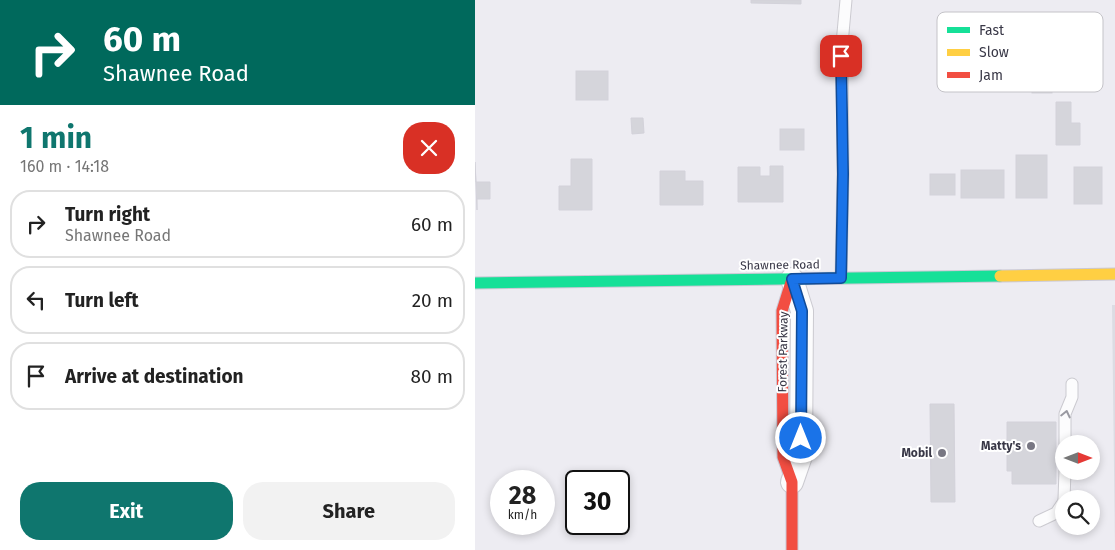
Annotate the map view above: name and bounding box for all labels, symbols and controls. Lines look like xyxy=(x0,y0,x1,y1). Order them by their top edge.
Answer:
legend xyxy=(937,12,1103,92)
text: 60 m xyxy=(103,18,181,60)
icon: right xyxy=(20,20,85,85)
text: Fast xyxy=(979,22,1005,39)
pin xyxy=(820,35,862,77)
icon: arrive xyxy=(827,42,855,70)
text: Slow xyxy=(979,44,1009,61)
text: Shawnee Road xyxy=(103,60,249,87)
text: Jam xyxy=(979,67,1003,84)
text: 1 min xyxy=(20,120,92,156)
button: close xyxy=(403,122,455,174)
text: 160 m · 14:18 xyxy=(20,157,109,176)
text: Turn right xyxy=(65,203,150,226)
icon: right xyxy=(22,210,50,238)
text: 60 m xyxy=(411,213,453,236)
text: Shawnee Road xyxy=(65,226,171,245)
street label: Shawnee Road xyxy=(740,257,820,273)
icon: left xyxy=(22,286,50,314)
text: Turn left xyxy=(65,289,139,312)
text: 20 m xyxy=(412,289,453,312)
street label: Forest Parkway xyxy=(775,311,791,392)
icon: arrive xyxy=(22,362,50,390)
text: Arrive at destination xyxy=(65,365,244,388)
text: 80 m xyxy=(411,365,453,388)
one-way arrow xyxy=(1061,409,1071,418)
position arrow xyxy=(774,411,826,463)
north arrow xyxy=(1055,435,1100,480)
map controls xyxy=(1055,435,1100,535)
place label: Matty's xyxy=(981,439,1021,453)
marker: Matty's xyxy=(1025,440,1037,452)
place label: Mobil xyxy=(901,446,932,460)
marker: Mobil xyxy=(936,447,948,459)
speed limit sign: 30 xyxy=(565,470,630,535)
text: 28 xyxy=(509,481,536,511)
button: Exit xyxy=(20,482,233,540)
button: Share xyxy=(243,482,455,540)
button: search xyxy=(1055,490,1100,535)
text: km/h xyxy=(508,508,537,522)

